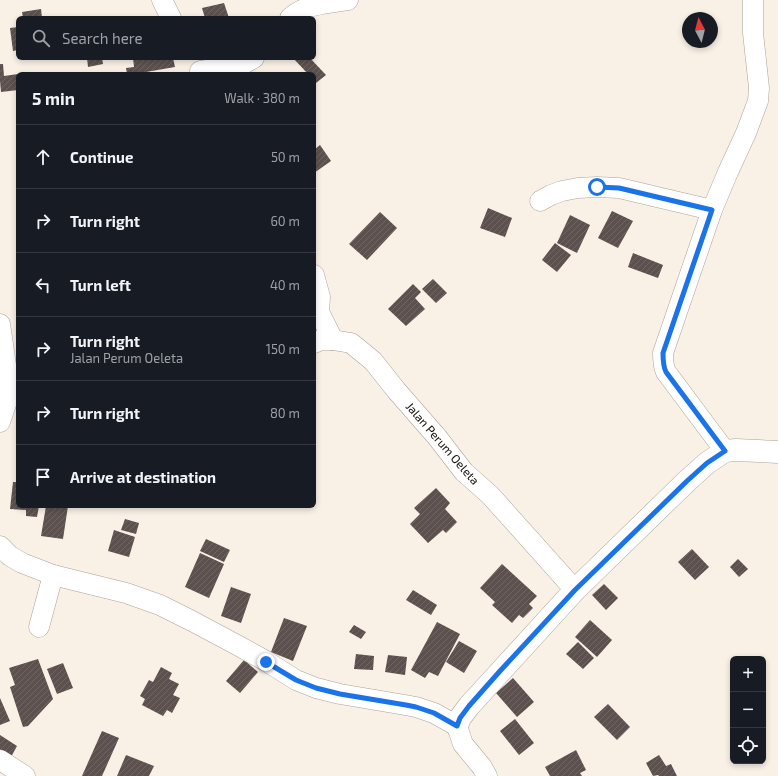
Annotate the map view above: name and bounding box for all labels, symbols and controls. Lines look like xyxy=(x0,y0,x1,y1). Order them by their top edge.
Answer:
north arrow xyxy=(682,12,718,48)
search box xyxy=(16,16,316,60)
icon: search xyxy=(30,27,52,49)
text: Search here xyxy=(62,29,143,47)
text: 5 min xyxy=(32,88,75,108)
text: Walk · 380 m xyxy=(224,90,300,106)
icon: ahead xyxy=(32,146,54,168)
text: Continue xyxy=(70,148,133,166)
text: 50 m xyxy=(271,149,300,165)
route start xyxy=(588,178,606,196)
icon: right xyxy=(32,210,54,232)
text: Turn right xyxy=(70,212,140,230)
text: 60 m xyxy=(270,213,300,229)
icon: left xyxy=(32,274,54,296)
text: Turn left xyxy=(70,276,131,294)
text: 40 m xyxy=(270,277,300,293)
text: Turn right xyxy=(70,332,140,350)
icon: right xyxy=(32,338,54,360)
text: 150 m xyxy=(266,341,300,357)
text: Jalan Perum Oeleta xyxy=(70,350,183,366)
street label: Jalan Perum Oeleta xyxy=(403,399,483,487)
icon: right xyxy=(32,402,54,424)
text: Turn right xyxy=(70,404,140,422)
text: 80 m xyxy=(270,405,300,421)
icon: arrive xyxy=(32,466,54,488)
text: Arrive at destination xyxy=(70,468,216,486)
route end xyxy=(257,653,275,671)
map controls xyxy=(730,656,766,764)
button: + xyxy=(730,656,766,692)
button: − xyxy=(730,692,766,728)
button: locate xyxy=(730,728,766,764)

